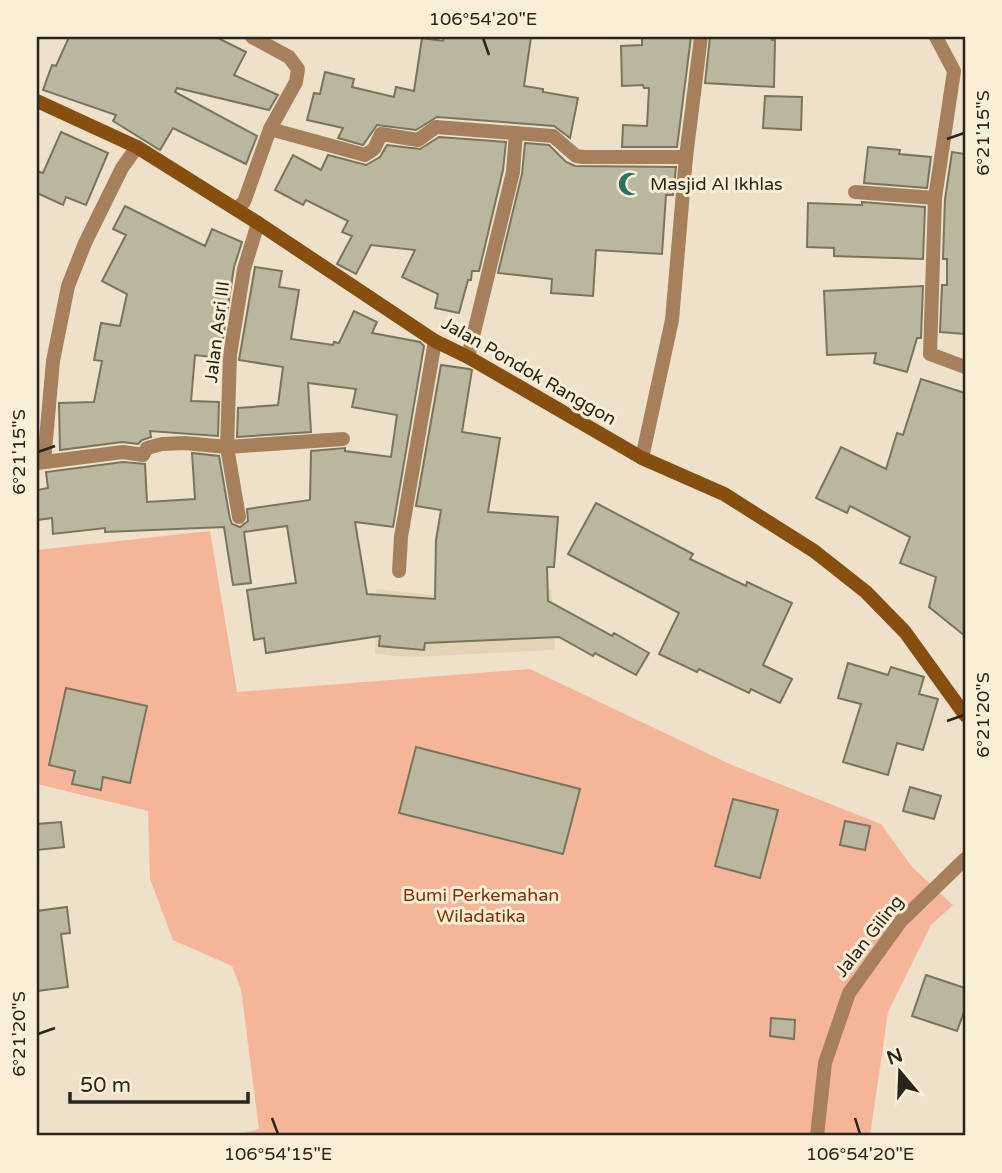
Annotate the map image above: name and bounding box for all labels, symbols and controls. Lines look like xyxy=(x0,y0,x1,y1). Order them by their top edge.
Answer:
text: 106°54'20"E xyxy=(429,8,537,30)
text: 6°21'15"S xyxy=(972,90,994,176)
mosque icon: Masjid Al Ikhlas xyxy=(616,170,644,198)
place label: Masjid Al Ikhlas xyxy=(650,173,783,195)
street label: Jalan Asri III xyxy=(200,280,234,384)
street label: Jalan Pondok Ranggon xyxy=(438,312,620,430)
text: 6°21'15"S xyxy=(8,409,30,495)
text: 6°21'20"S xyxy=(972,672,994,758)
park label: Bumi Perkemahan Wiladatika xyxy=(403,884,559,927)
street label: Jalan Giling xyxy=(830,891,908,981)
text: 6°21'20"S xyxy=(8,991,30,1077)
north arrow xyxy=(866,1036,936,1106)
text: N xyxy=(884,1044,906,1070)
scale bar xyxy=(70,1061,248,1105)
text: 50 m xyxy=(80,1073,131,1098)
text: 106°54'15"E xyxy=(224,1143,332,1165)
text: 106°54'20"E xyxy=(806,1143,914,1165)

